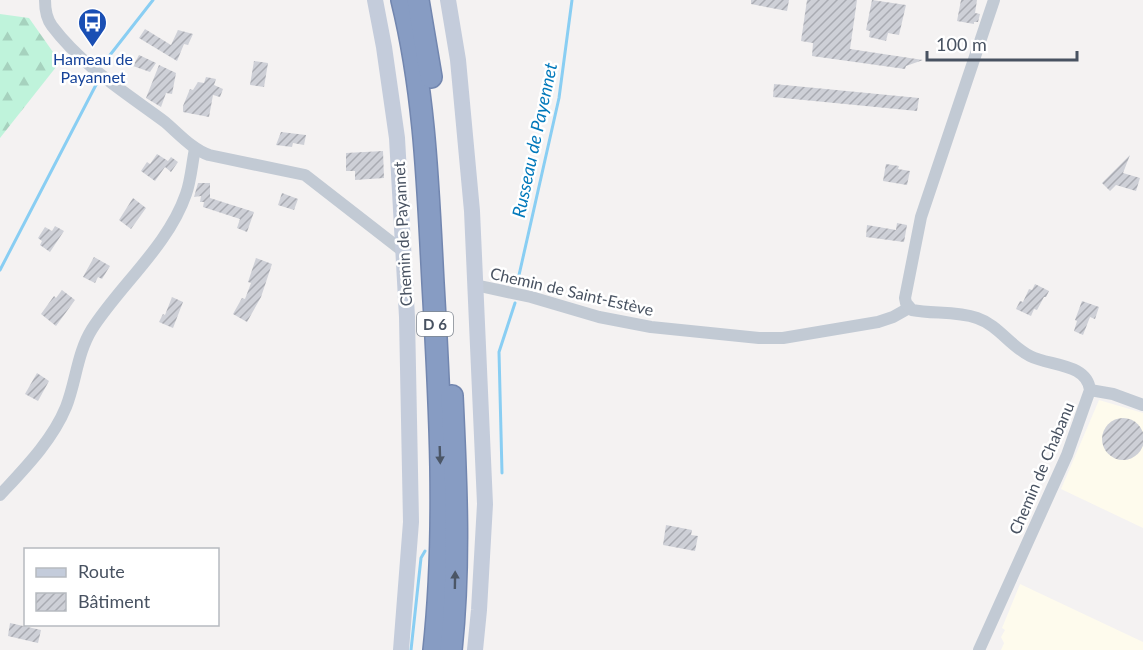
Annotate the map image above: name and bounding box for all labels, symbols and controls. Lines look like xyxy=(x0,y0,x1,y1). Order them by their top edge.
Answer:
bus stop icon: Hameau de Payannet xyxy=(77,7,109,49)
scale bar xyxy=(927,24,1077,62)
text: 100 m xyxy=(936,33,987,55)
place label: Hameau de Payannet xyxy=(53,49,133,86)
water label: Russeau de Payennet xyxy=(507,60,561,219)
street label: Chemin de Payannet xyxy=(389,161,415,307)
street label: Chemin de Saint-Estève xyxy=(489,263,655,319)
road number: D 6 xyxy=(417,312,453,336)
street label: Chemin de Chabanu xyxy=(1005,399,1077,537)
one-way arrow xyxy=(435,446,444,465)
legend xyxy=(24,548,219,626)
text: Route xyxy=(78,560,125,582)
one-way arrow xyxy=(450,570,460,589)
text: Bâtiment xyxy=(78,590,151,612)

